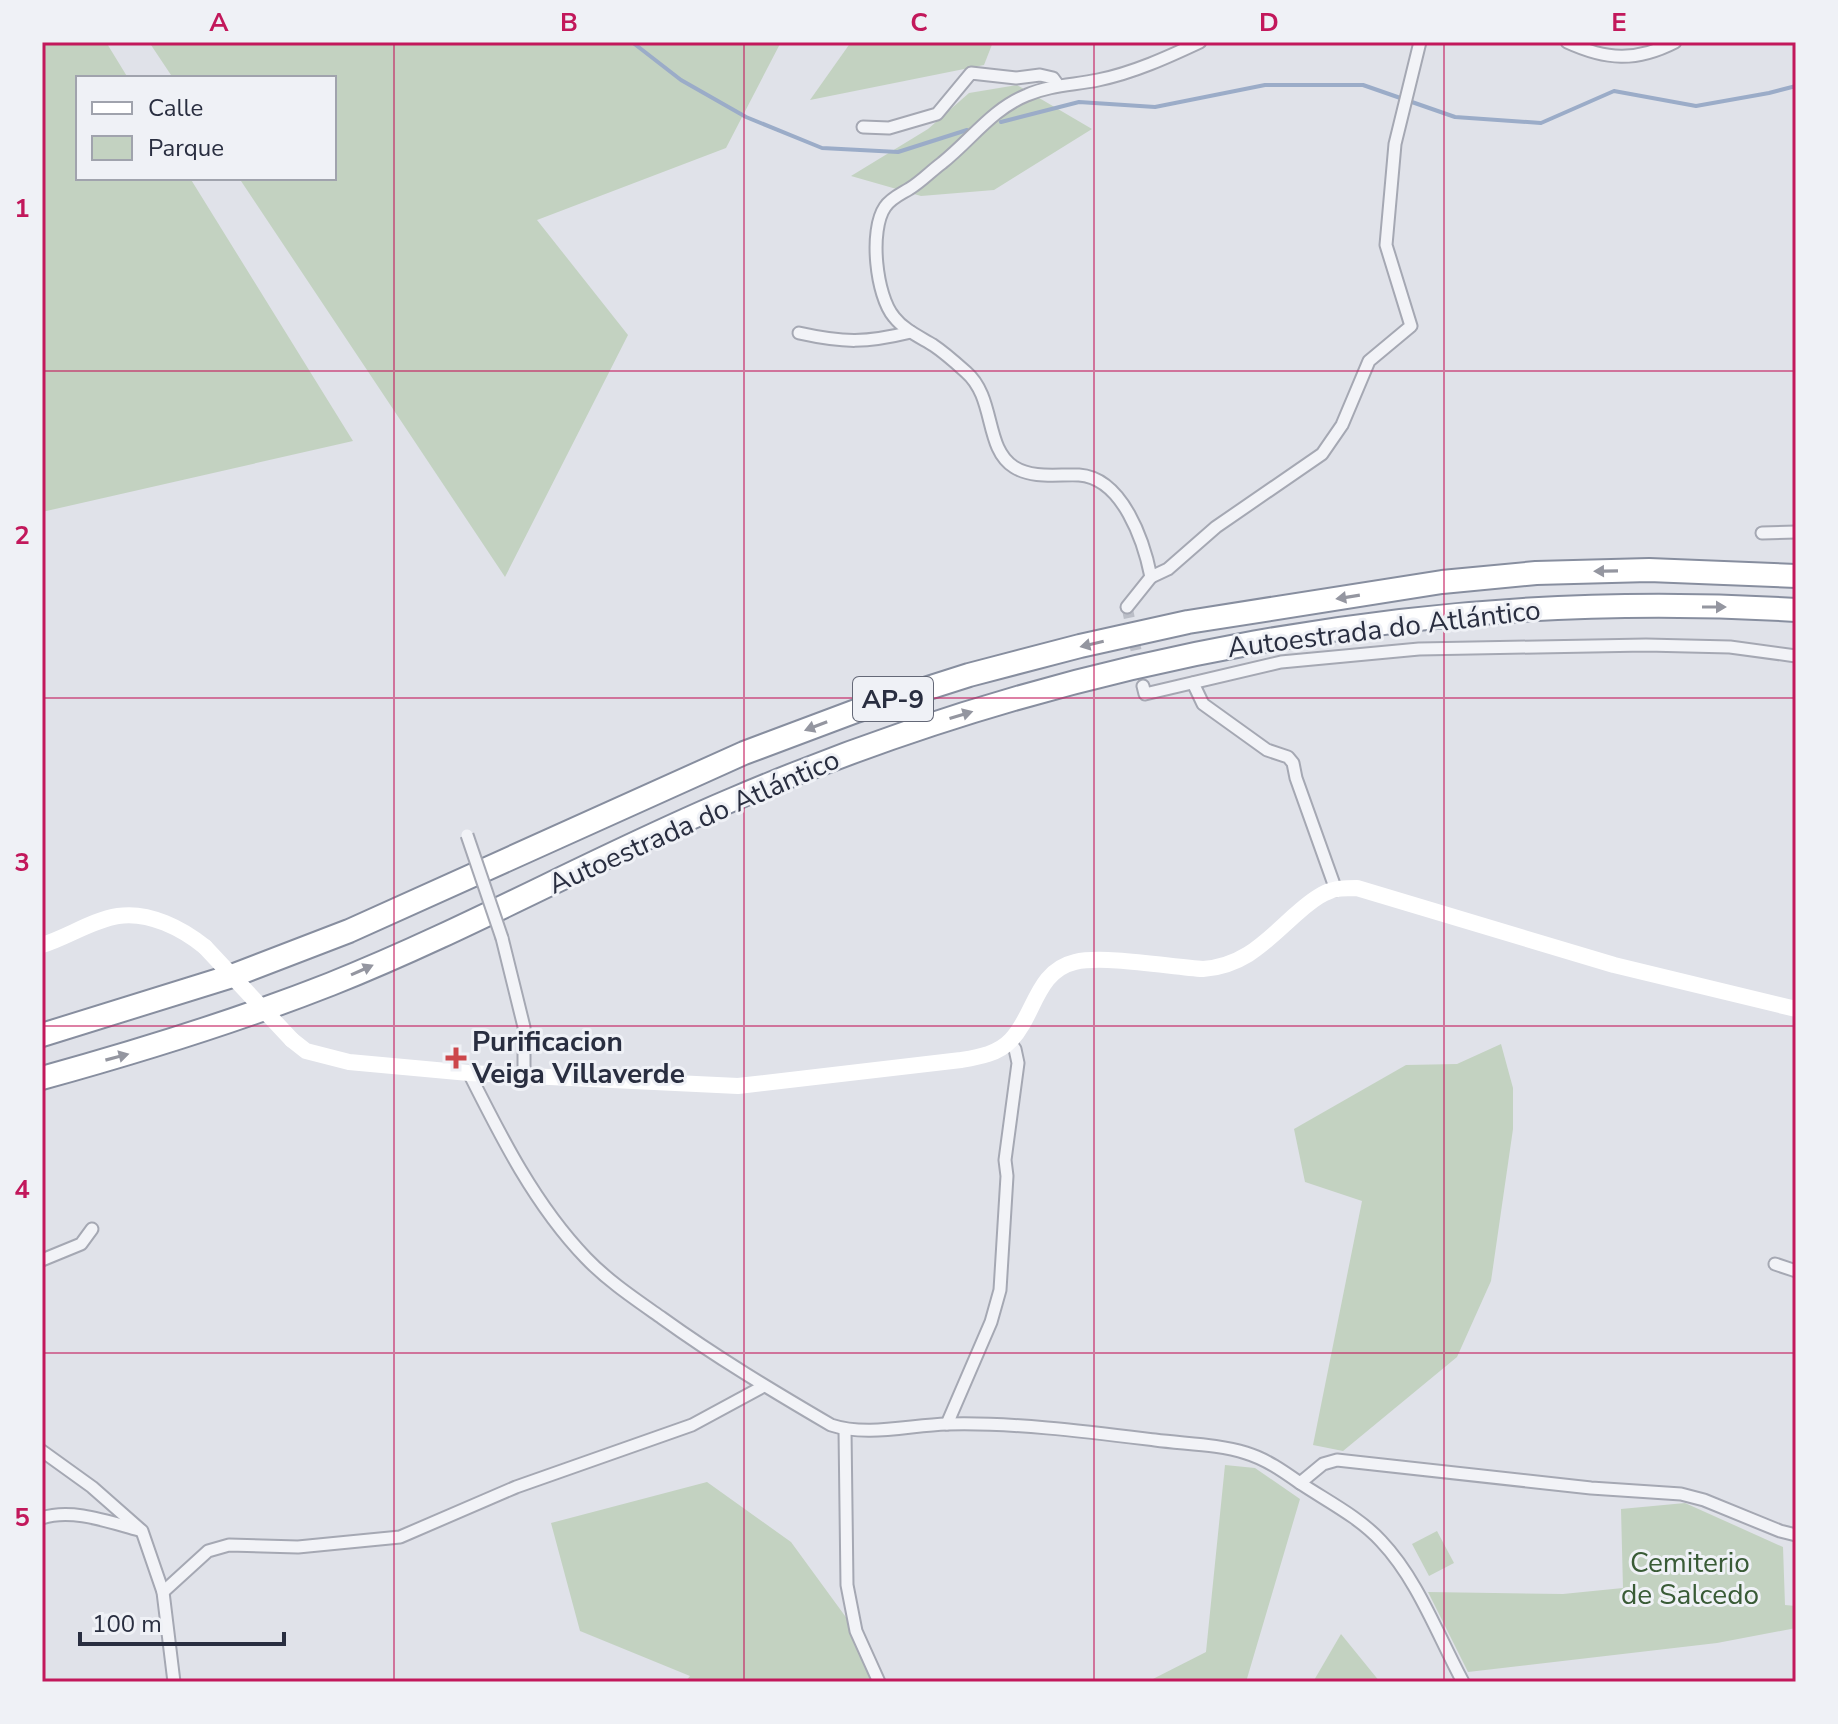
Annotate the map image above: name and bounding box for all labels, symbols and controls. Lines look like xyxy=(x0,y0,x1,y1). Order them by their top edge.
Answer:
text: A xyxy=(209,5,229,40)
text: B xyxy=(560,5,578,40)
text: C xyxy=(910,5,928,40)
text: D xyxy=(1259,5,1279,40)
text: E xyxy=(1611,5,1627,40)
legend xyxy=(76,76,336,180)
text: Calle xyxy=(148,92,203,124)
text: Parque xyxy=(148,132,224,164)
text: 1 xyxy=(14,191,30,226)
text: 2 xyxy=(14,518,30,553)
one-way arrow xyxy=(1593,565,1618,577)
street label: Autoestrada do Atlántico xyxy=(1225,591,1543,667)
one-way arrow xyxy=(1335,591,1360,604)
one-way arrow xyxy=(1702,601,1727,613)
one-way arrow xyxy=(1079,638,1104,651)
road number: AP-9 xyxy=(853,677,933,721)
one-way arrow xyxy=(950,708,974,721)
one-way arrow xyxy=(804,720,828,733)
street label: Autoestrada do Atlántico xyxy=(542,741,846,903)
text: 3 xyxy=(14,845,30,880)
one-way arrow xyxy=(350,963,374,977)
place label: Purificacion Veiga Villaverde xyxy=(471,1023,685,1093)
marker: Purificacion Veiga Villaverde xyxy=(447,1049,465,1067)
one-way arrow xyxy=(106,1050,130,1063)
text: 4 xyxy=(14,1172,30,1207)
text: 5 xyxy=(14,1500,30,1535)
park label: Cemiterio de Salcedo xyxy=(1621,1544,1759,1614)
scale bar xyxy=(80,1596,284,1646)
text: 100 m xyxy=(92,1608,162,1640)

